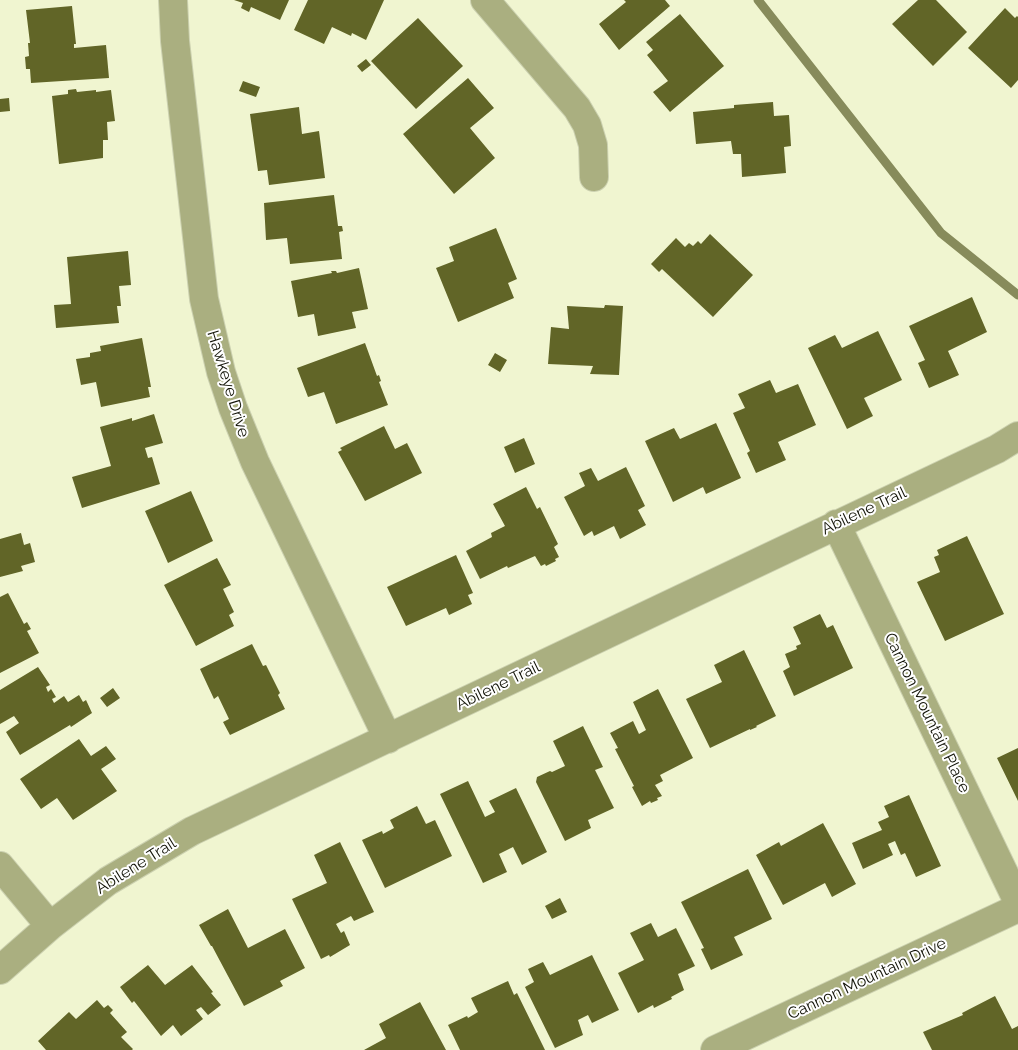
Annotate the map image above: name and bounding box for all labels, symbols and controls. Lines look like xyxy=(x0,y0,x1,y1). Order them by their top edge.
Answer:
street label: Hawkeye Drive xyxy=(203,328,253,440)
street label: Abilene Trail xyxy=(819,483,909,539)
street label: Cannon Mountain Place xyxy=(880,630,974,796)
street label: Abilene Trail xyxy=(453,657,543,715)
street label: Abilene Trail xyxy=(92,834,180,898)
street label: Cannon Mountain Drive xyxy=(785,934,949,1024)

